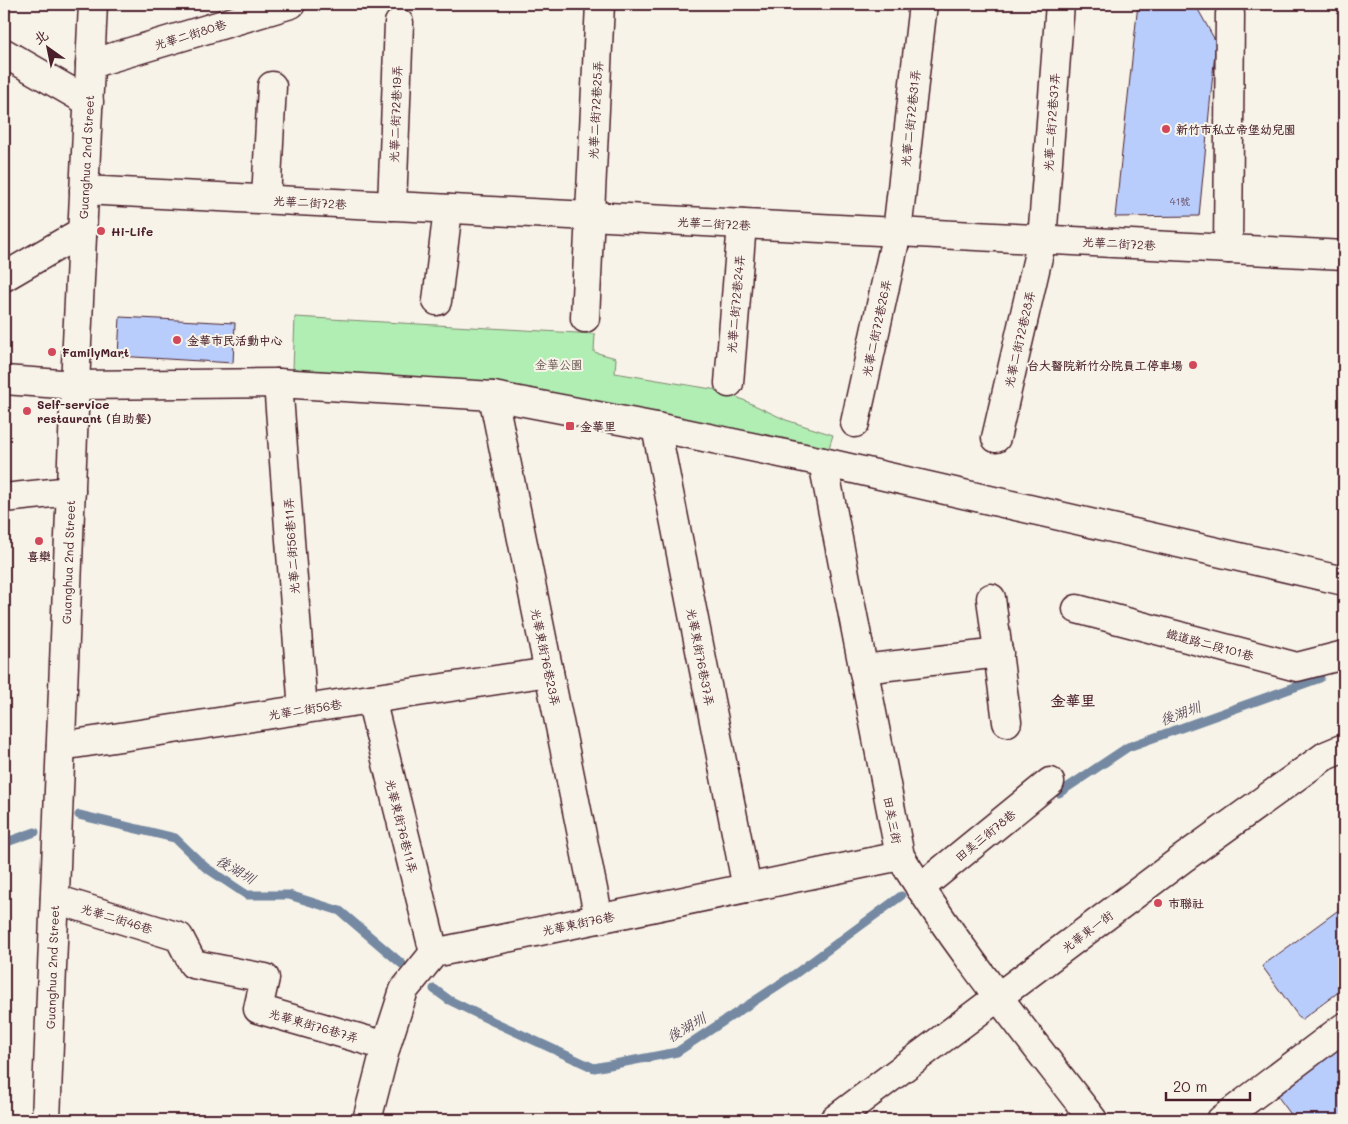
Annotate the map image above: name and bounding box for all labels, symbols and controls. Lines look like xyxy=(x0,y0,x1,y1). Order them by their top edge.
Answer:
street label: 光華二街80巷 xyxy=(152,15,228,53)
north arrow xyxy=(22,22,72,72)
text: 北 xyxy=(30,25,52,48)
street label: 光華二街72巷25弄 xyxy=(584,60,606,160)
street label: 光華二街72巷19弄 xyxy=(385,65,405,163)
street label: 光華二街72巷31弄 xyxy=(897,69,923,167)
street label: 光華二街72巷37弄 xyxy=(1040,72,1062,172)
street label: Guanghua 2nd Street xyxy=(75,95,97,219)
place label: 新竹市私立帝堡幼兒園 xyxy=(1176,121,1296,137)
marker: 新竹市私立帝堡幼兒園 xyxy=(1160,123,1172,135)
street label: 光華二街72巷 xyxy=(273,192,347,212)
house number: 41號 xyxy=(1170,194,1190,208)
street label: 光華二街72巷 xyxy=(677,213,751,233)
place label: Hi-Life xyxy=(111,223,153,239)
marker: Hi-Life xyxy=(95,225,107,237)
street label: 光華二街72巷 xyxy=(1082,233,1156,253)
street label: 光華二街72巷24弄 xyxy=(723,254,747,354)
street label: 光華二街72巷26弄 xyxy=(858,278,894,378)
street label: 光華二街72巷28弄 xyxy=(1000,289,1038,389)
place label: 金華市民活動中心 xyxy=(187,332,283,348)
marker: 金華市民活動中心 xyxy=(171,334,183,346)
place label: FamilyMart xyxy=(62,344,129,360)
marker: FamilyMart xyxy=(46,346,58,358)
park label: 金華公園 xyxy=(535,356,583,372)
place label: 台大醫院新竹分院員工停車場 xyxy=(1027,357,1183,373)
marker: 台大醫院新竹分院員工停車場 xyxy=(1187,359,1199,371)
place label: Self-service restaurant (自助餐) xyxy=(37,396,151,426)
marker: Self-service restaurant (自助餐) xyxy=(21,405,33,417)
place label: 金華里 xyxy=(580,418,616,434)
marker: 金華里 xyxy=(564,420,576,432)
street label: 光華二街56巷11弄 xyxy=(280,497,302,595)
street label: Guanghua 2nd Street xyxy=(58,500,78,624)
marker: 喜欒 xyxy=(33,535,45,547)
place label: 喜欒 xyxy=(27,548,51,564)
street label: 光華東街76巷23弄 xyxy=(528,607,564,707)
street label: 光華東街76巷37弄 xyxy=(684,607,718,707)
street label: 鐵道路二段101巷 xyxy=(1164,625,1256,663)
district label: 金華里 xyxy=(1050,690,1096,710)
street label: 光華二街56巷 xyxy=(267,695,343,723)
water label: 後湖圳 xyxy=(1157,696,1205,729)
street label: 光華東街76巷11弄 xyxy=(383,777,421,875)
street label: 田美三街 xyxy=(881,795,905,845)
street label: 田美三街78巷 xyxy=(951,806,1019,864)
water label: 後湖圳 xyxy=(213,850,261,889)
place label: 市聯社 xyxy=(1168,895,1204,911)
marker: 市聯社 xyxy=(1152,897,1164,909)
street label: 光華二街46巷 xyxy=(79,899,155,937)
street label: Guanghua 2nd Street xyxy=(42,905,62,1029)
street label: 光華東街76巷 xyxy=(540,907,616,939)
street label: 光華東一街 xyxy=(1058,907,1116,955)
street label: 光華東街76巷7弄 xyxy=(267,1005,361,1045)
water label: 後湖圳 xyxy=(663,1007,711,1046)
scale bar xyxy=(1166,1069,1249,1101)
text: 20 m xyxy=(1173,1076,1207,1096)

